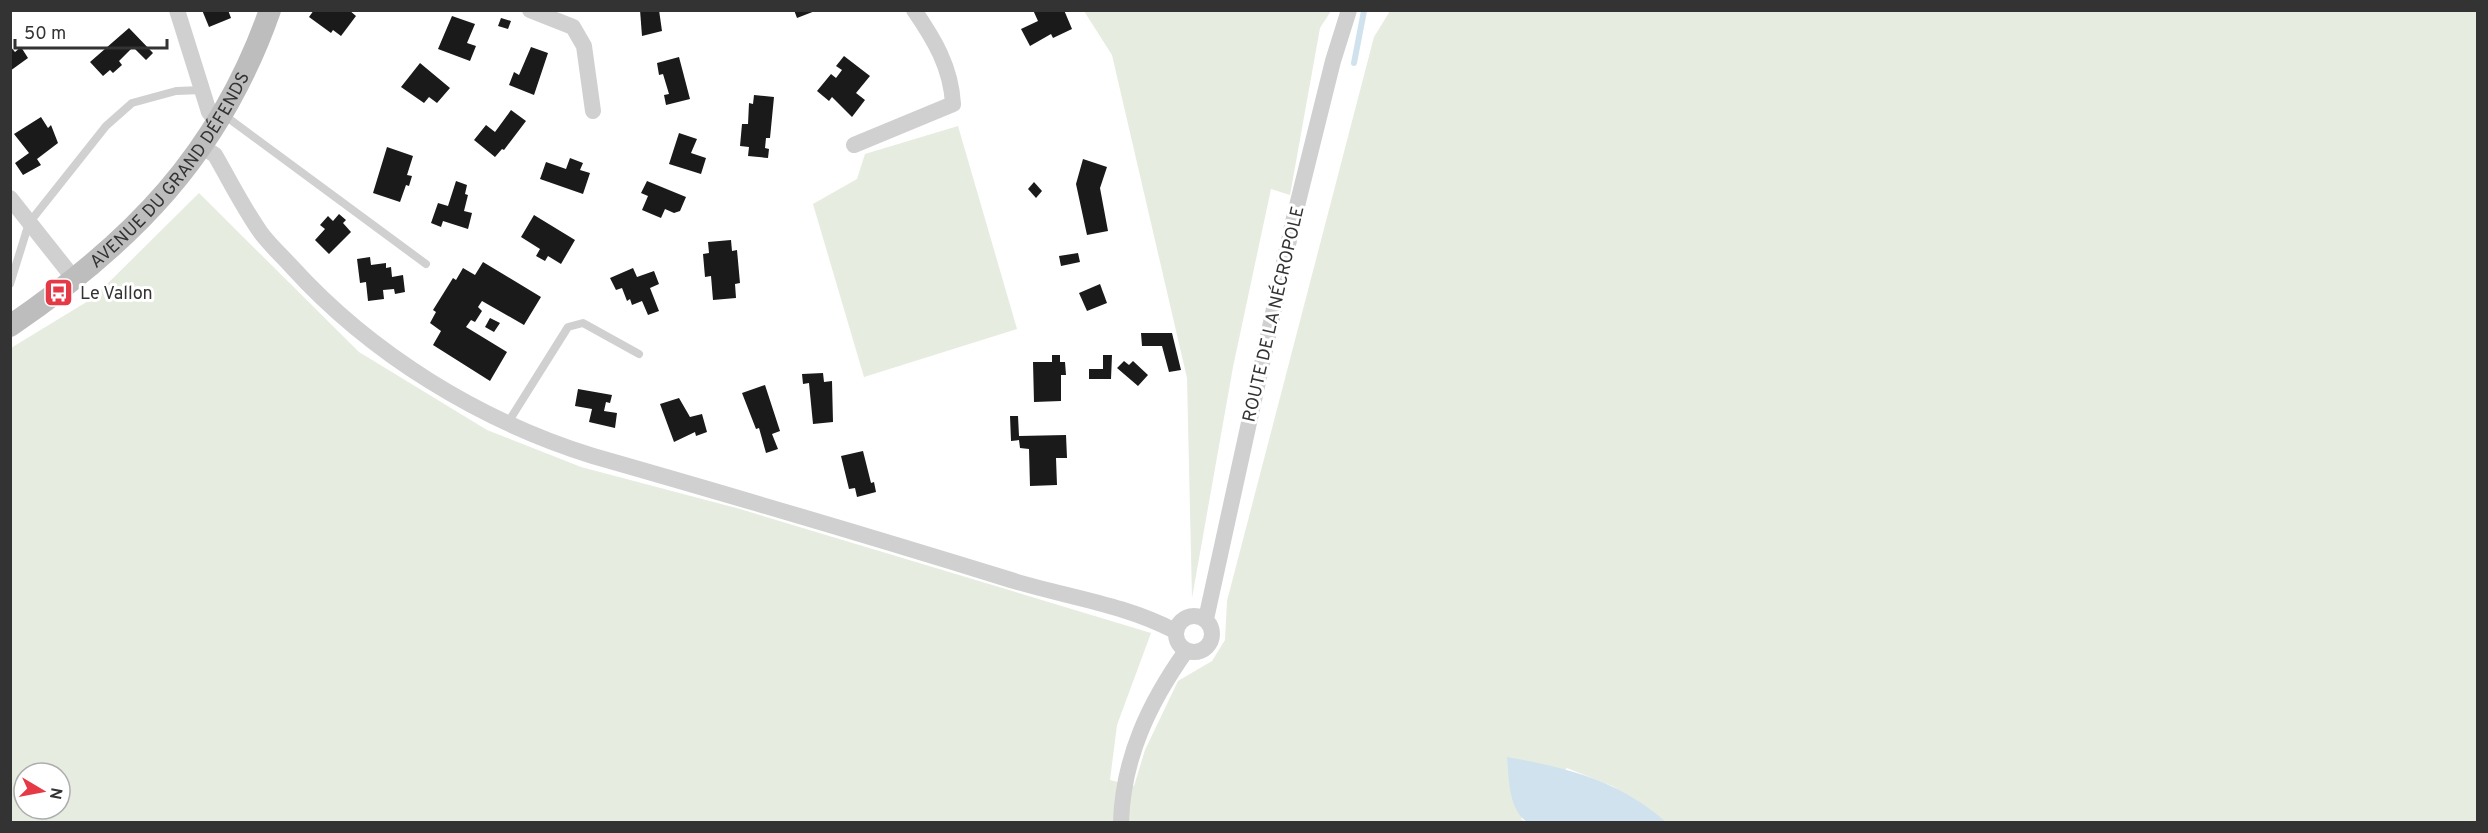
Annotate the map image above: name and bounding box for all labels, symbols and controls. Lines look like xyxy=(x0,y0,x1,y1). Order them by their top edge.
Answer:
scale bar xyxy=(15,12,166,50)
text: 50 m xyxy=(24,23,66,46)
street label: AVENUE DU GRAND DÉFENDS xyxy=(86,68,256,274)
street label: ROUTE DE LA NÉCROPOLE xyxy=(1236,204,1311,425)
bus stop icon: Le Vallon xyxy=(43,277,75,309)
place label: Le Vallon xyxy=(80,283,153,306)
north arrow xyxy=(12,761,72,821)
text: N xyxy=(44,786,66,801)

